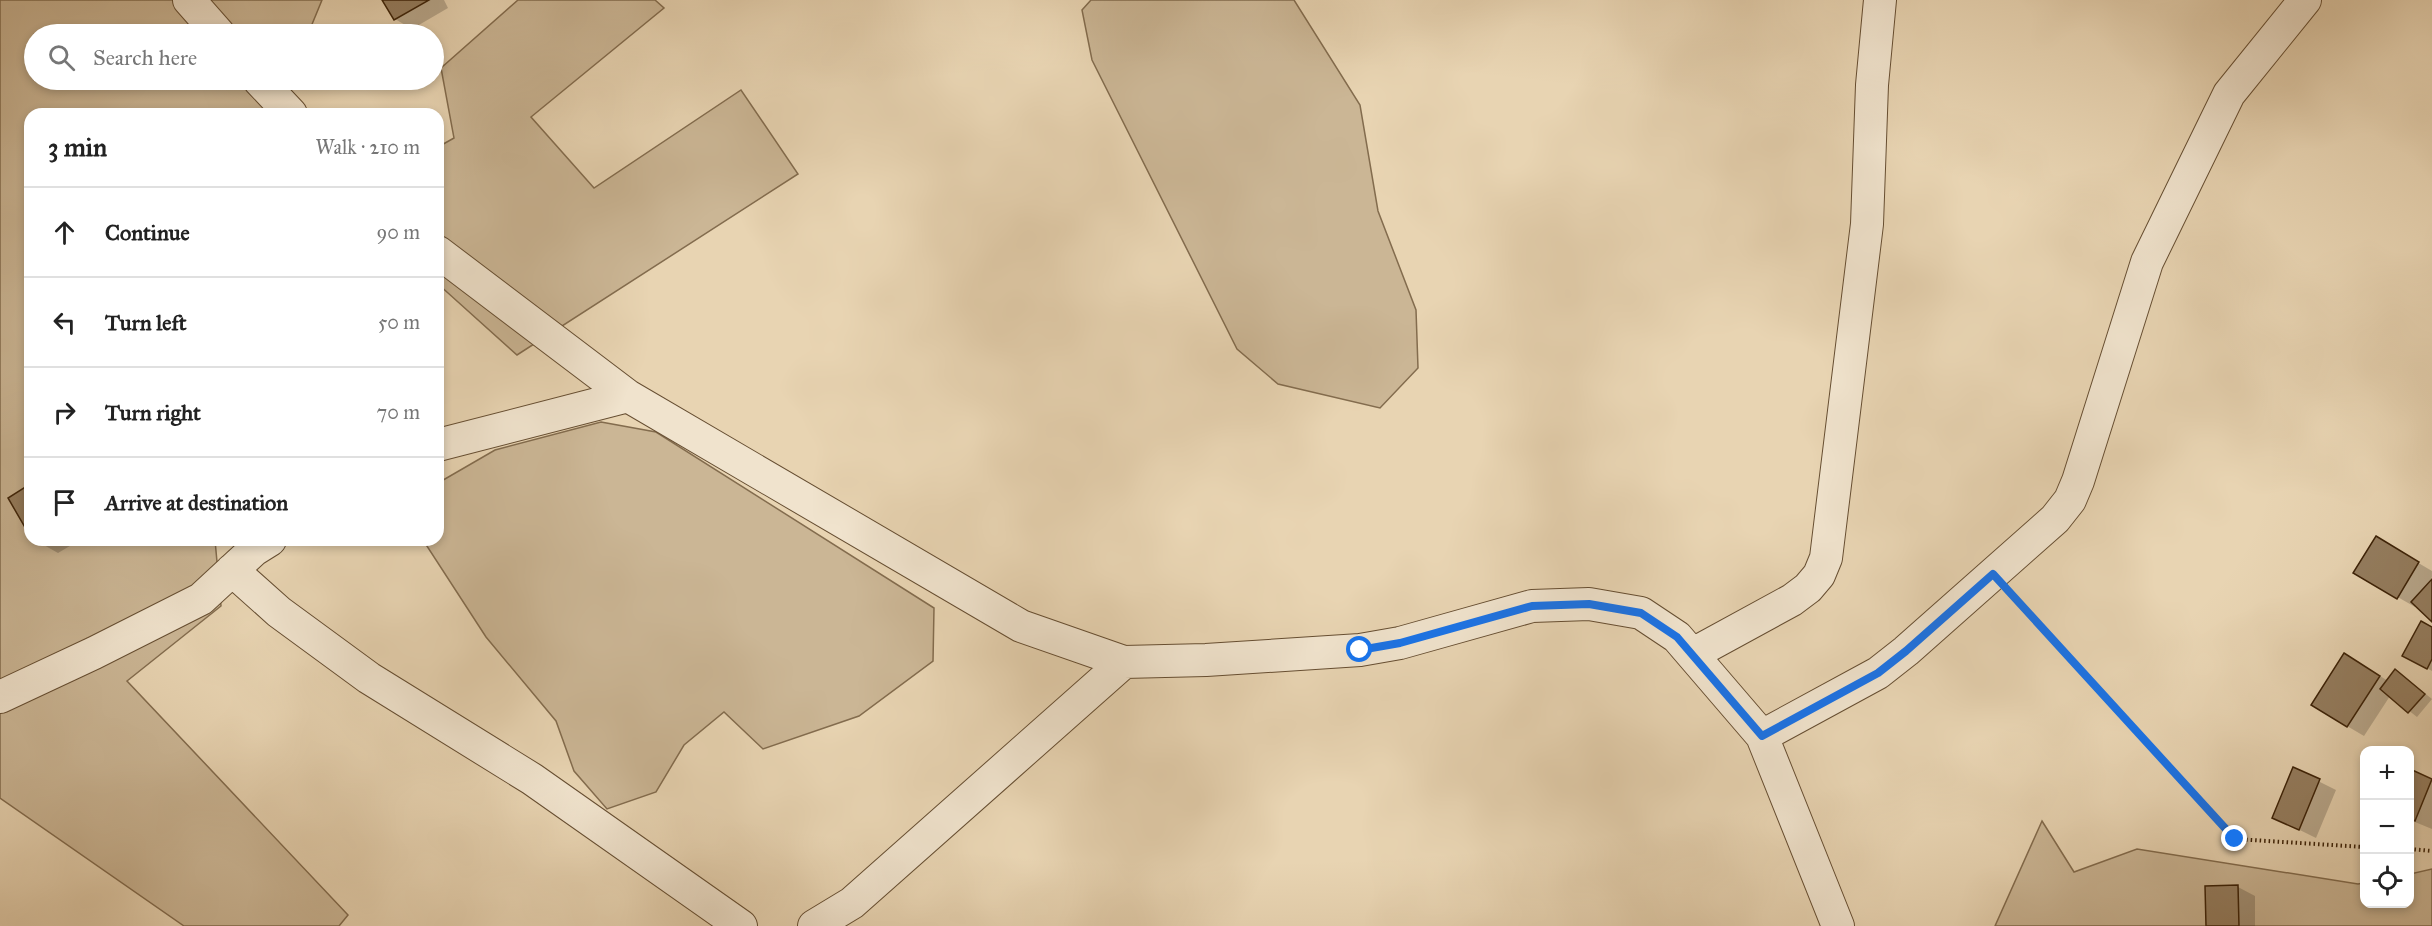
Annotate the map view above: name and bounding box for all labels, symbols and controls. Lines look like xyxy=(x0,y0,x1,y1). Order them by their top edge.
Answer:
search box xyxy=(24,24,444,90)
icon: search xyxy=(45,41,78,74)
text: Search here xyxy=(93,44,197,71)
text: 3 min xyxy=(48,131,107,163)
text: Walk · 210 m xyxy=(315,135,420,159)
icon: ahead xyxy=(48,216,81,249)
text: Continue xyxy=(105,219,190,246)
text: 90 m xyxy=(377,220,420,244)
icon: left xyxy=(48,306,81,339)
text: Turn left xyxy=(105,309,187,336)
text: 50 m xyxy=(378,310,420,334)
icon: right xyxy=(48,396,81,429)
text: Turn right xyxy=(105,399,201,426)
text: 70 m xyxy=(377,400,420,424)
icon: arrive xyxy=(48,486,81,519)
text: Arrive at destination xyxy=(105,489,288,516)
route start xyxy=(1346,636,1372,662)
map controls xyxy=(2360,746,2414,908)
button: + xyxy=(2360,746,2414,800)
button: − xyxy=(2360,800,2414,854)
route end xyxy=(2221,825,2247,851)
button: locate xyxy=(2360,854,2414,908)

